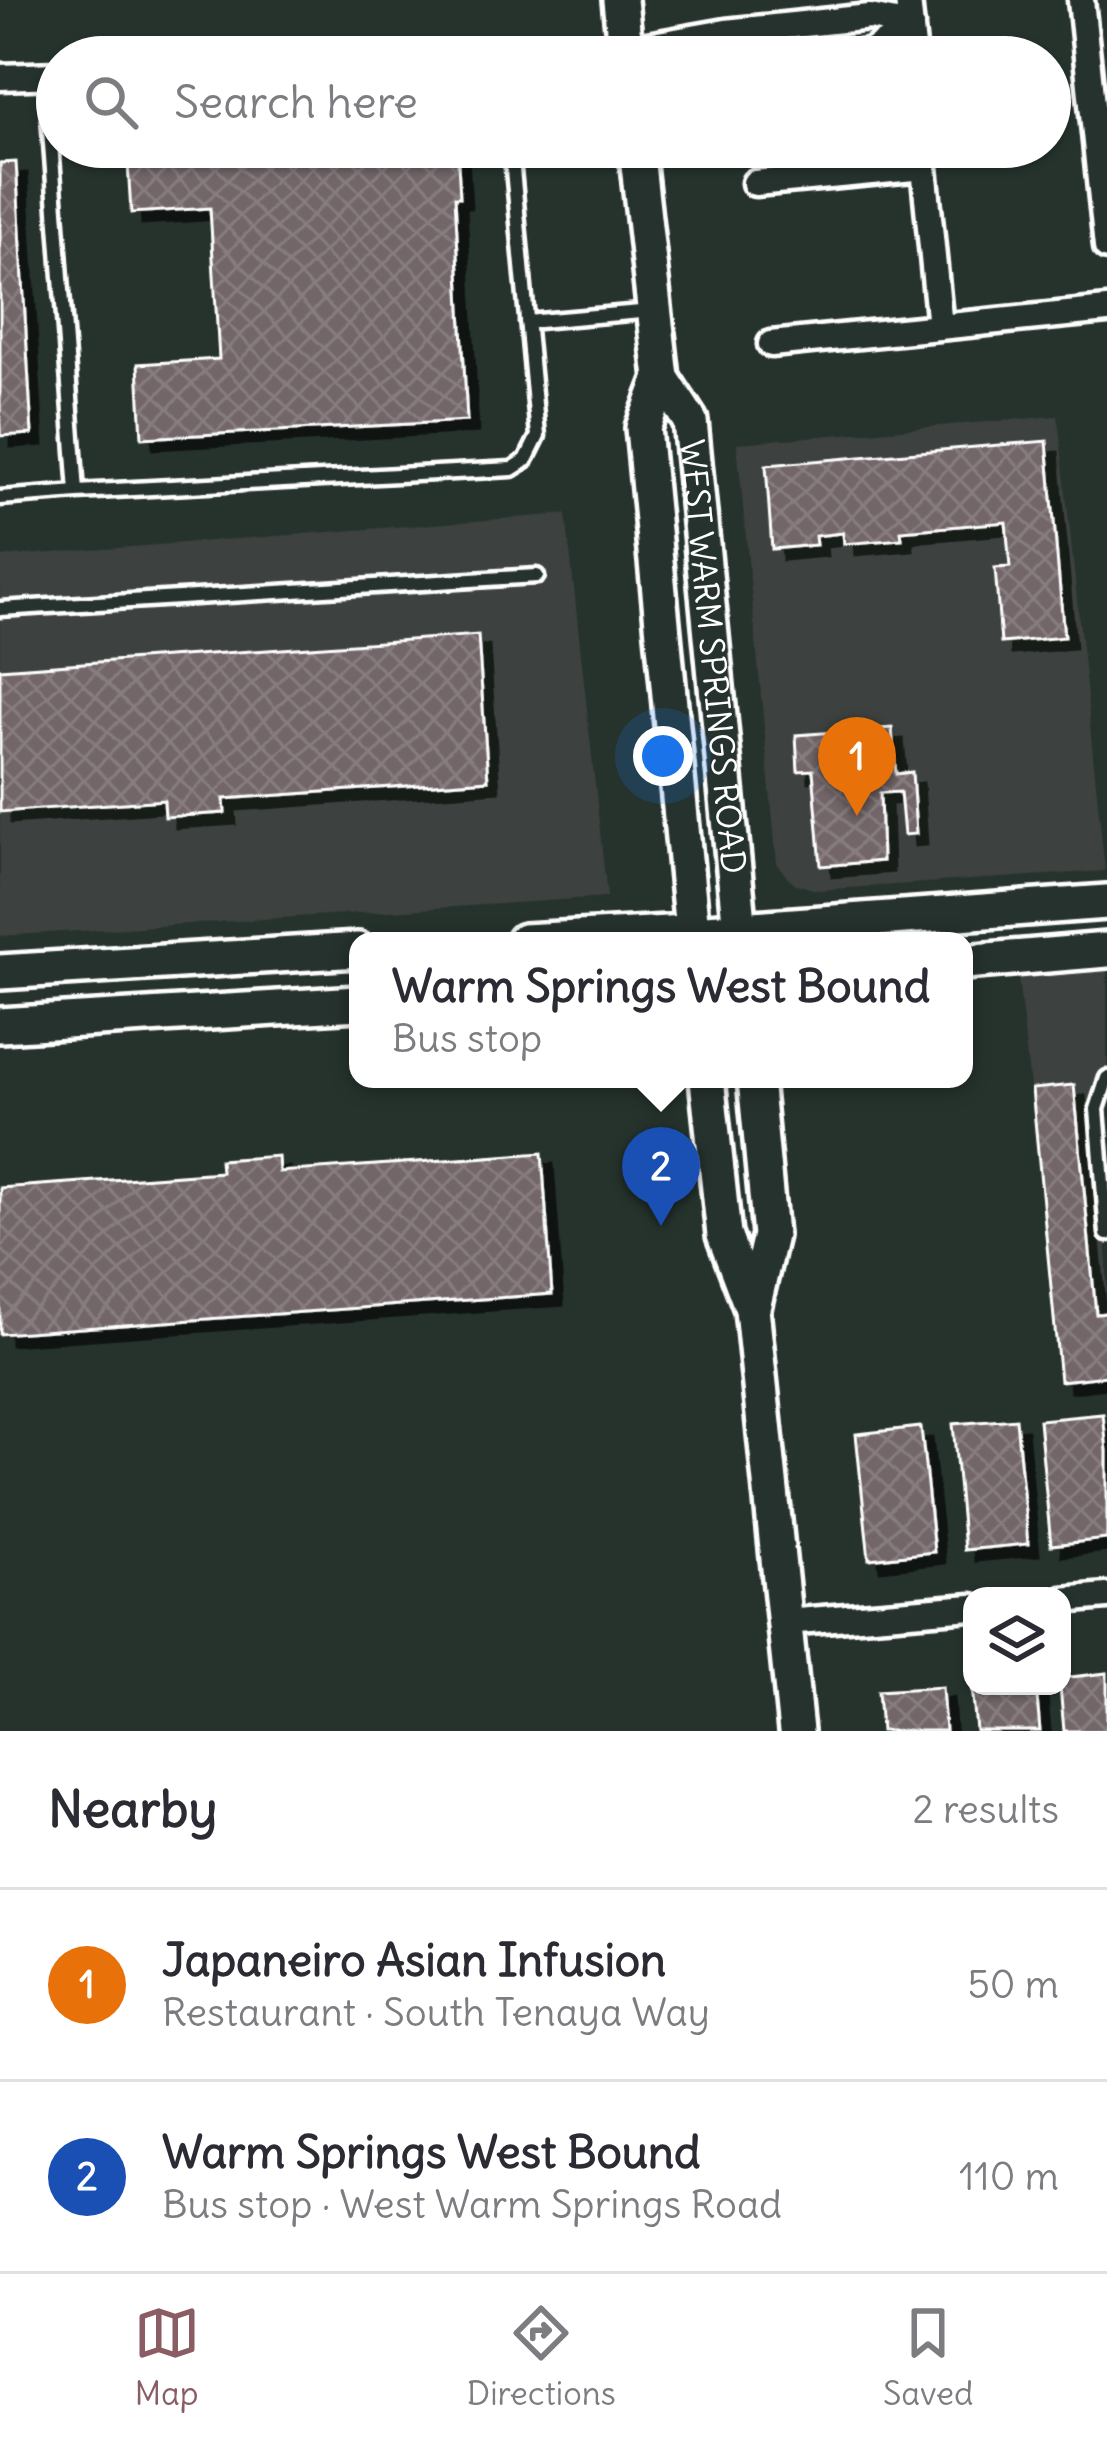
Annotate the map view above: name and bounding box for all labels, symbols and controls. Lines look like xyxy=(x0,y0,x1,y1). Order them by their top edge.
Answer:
search box xyxy=(36,36,1071,168)
icon: search xyxy=(78,69,144,135)
text: Search here xyxy=(174,74,418,130)
street label: WEST WARM SPRINGS ROAD xyxy=(671,437,755,876)
pin: 1 xyxy=(818,717,896,816)
your location xyxy=(633,726,693,786)
popup xyxy=(349,932,973,1088)
text: Warm Springs West Bound xyxy=(392,958,930,1014)
text: Bus stop xyxy=(392,1014,542,1063)
pin: 2 xyxy=(622,1127,700,1226)
map controls xyxy=(963,1587,1071,1695)
button: layers xyxy=(963,1587,1071,1695)
text: Nearby xyxy=(48,1777,217,1841)
text: 2 results xyxy=(912,1785,1059,1834)
text: Japaneiro Asian Infusion xyxy=(162,1932,666,1988)
text: 1 xyxy=(79,1960,95,2009)
text: 50 m xyxy=(967,1960,1059,2009)
text: Restaurant · South Tenaya Way xyxy=(162,1988,710,2037)
text: Warm Springs West Bound xyxy=(162,2124,701,2180)
text: 2 xyxy=(76,2152,98,2201)
text: 110 m xyxy=(959,2152,1059,2201)
text: Bus stop · West Warm Springs Road xyxy=(162,2180,782,2229)
tab: Map xyxy=(134,2300,200,2414)
tab: Directions xyxy=(467,2300,616,2414)
tab: Saved xyxy=(883,2300,973,2414)

